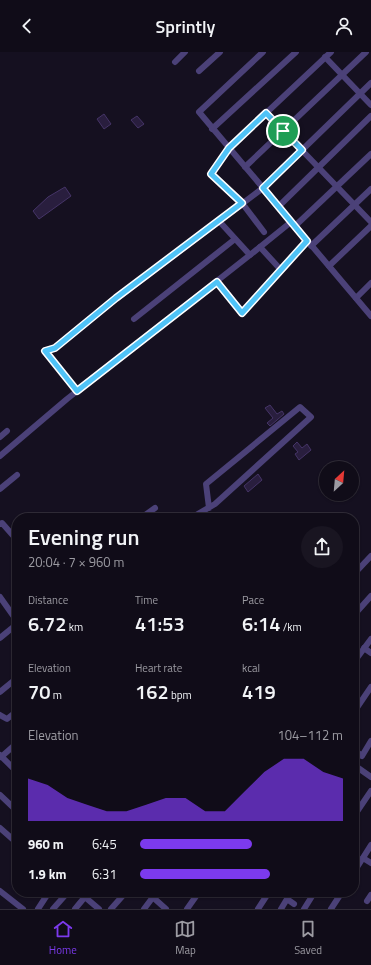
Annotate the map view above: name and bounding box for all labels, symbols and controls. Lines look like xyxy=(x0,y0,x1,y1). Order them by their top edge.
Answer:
text: Sprintly xyxy=(156,13,215,40)
icon: back xyxy=(16,15,38,37)
icon: person xyxy=(333,15,355,37)
pin xyxy=(266,114,300,148)
icon: arrive xyxy=(272,120,294,142)
north arrow xyxy=(319,461,359,501)
map controls xyxy=(319,461,359,501)
text: Evening run xyxy=(28,520,139,554)
button: share xyxy=(301,526,343,568)
text: 20:04 · 7 × 960 m xyxy=(28,552,124,572)
text: Distance xyxy=(28,592,68,608)
text: Time xyxy=(135,592,158,608)
text: Pace xyxy=(242,592,264,608)
text: 6.72 xyxy=(28,608,66,639)
text: 41:53 xyxy=(135,608,185,639)
text: 6:14 xyxy=(242,608,280,639)
text: km xyxy=(66,619,83,635)
text: /km xyxy=(280,619,302,635)
text: Elevation xyxy=(28,660,71,676)
text: Heart rate xyxy=(135,660,182,676)
text: kcal xyxy=(242,660,260,676)
text: 70 xyxy=(28,676,50,707)
text: 162 xyxy=(135,676,169,707)
text: 419 xyxy=(242,676,276,707)
text: m xyxy=(50,687,62,703)
text: bpm xyxy=(169,687,192,703)
text: Elevation xyxy=(28,725,79,745)
text: 104–112 m xyxy=(277,725,343,745)
text: 960 m xyxy=(28,834,64,854)
text: 6:45 xyxy=(92,834,117,854)
text: 1.9 km xyxy=(28,864,66,884)
text: 6:31 xyxy=(92,864,117,884)
tab: Home xyxy=(49,918,77,958)
tab: Map xyxy=(174,918,196,958)
tab: Saved xyxy=(294,918,322,958)

